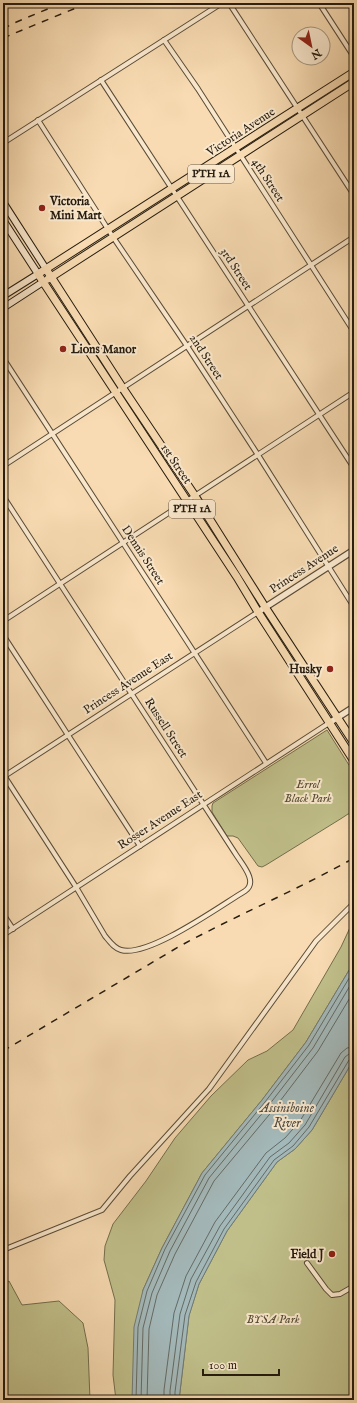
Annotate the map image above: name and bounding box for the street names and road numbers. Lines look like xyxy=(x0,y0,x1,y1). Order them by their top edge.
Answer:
street label: Victoria Avenue xyxy=(203,104,279,160)
street label: 4th Street xyxy=(248,155,288,205)
road number: PTH 1A xyxy=(188,165,234,183)
street label: 3rd Street xyxy=(217,245,255,293)
street label: 2nd Street xyxy=(186,332,226,382)
street label: 1st Street xyxy=(157,441,195,487)
road number: PTH 1A xyxy=(169,500,215,518)
street label: Dennis Street xyxy=(118,522,168,588)
street label: Princess Avenue xyxy=(267,541,342,597)
street label: Princess Avenue East xyxy=(80,648,176,718)
street label: Russell Street xyxy=(141,695,191,761)
street label: Rosser Avenue East xyxy=(115,787,205,853)

